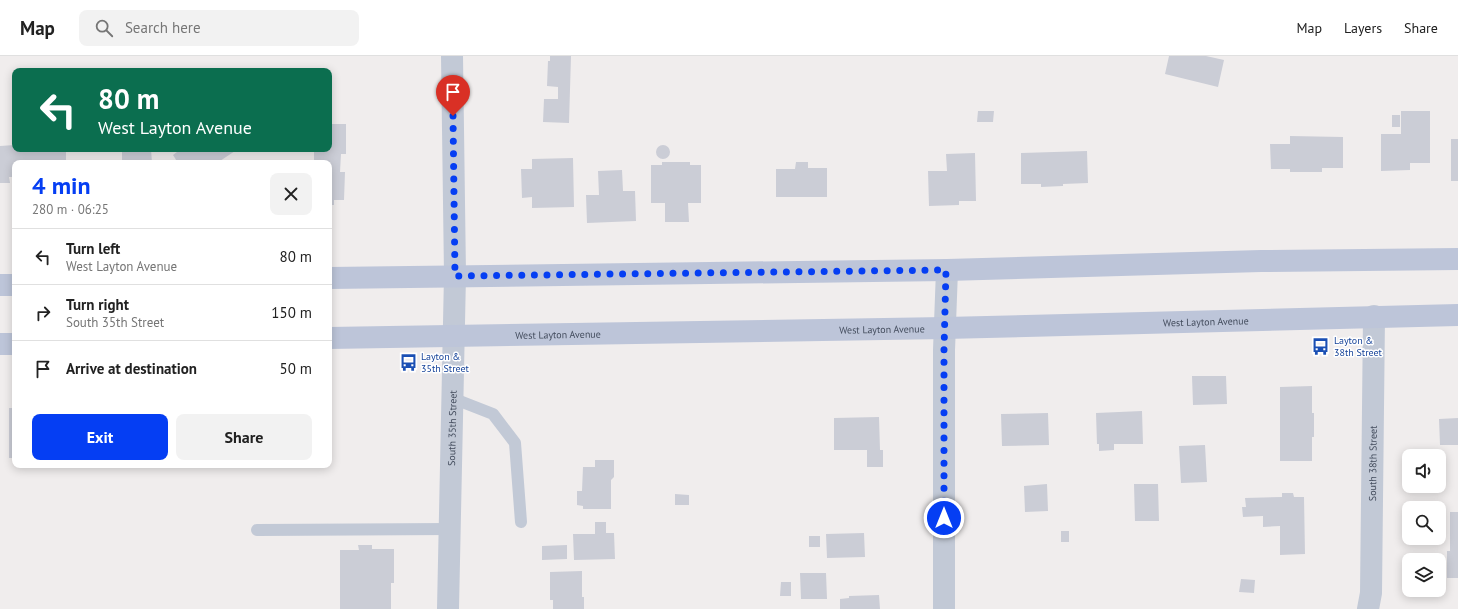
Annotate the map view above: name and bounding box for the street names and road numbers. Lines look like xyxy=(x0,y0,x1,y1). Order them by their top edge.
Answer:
street label: West Layton Avenue xyxy=(1163,314,1249,329)
street label: West Layton Avenue xyxy=(839,322,925,337)
street label: West Layton Avenue xyxy=(515,328,601,342)
street label: South 35th Street xyxy=(445,389,460,466)
street label: South 38th Street xyxy=(1366,425,1380,501)

